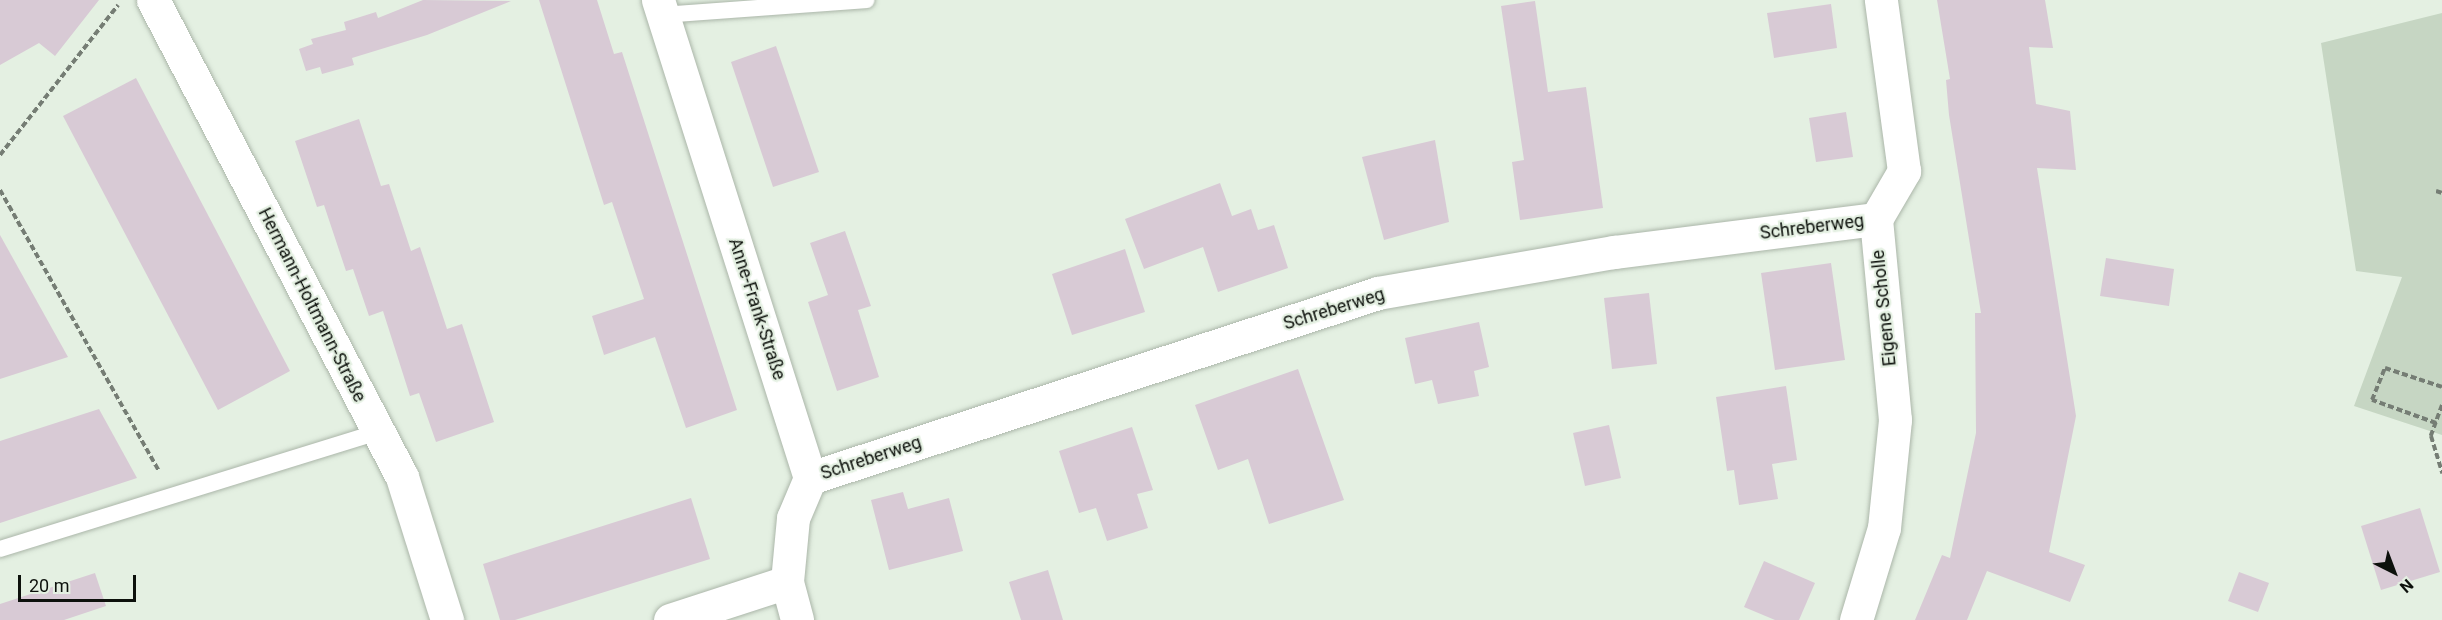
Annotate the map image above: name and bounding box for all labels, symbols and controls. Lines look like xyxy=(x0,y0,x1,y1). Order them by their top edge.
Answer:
street label: Hermann-Holtmann-Straße xyxy=(254,204,370,406)
street label: Schreberweg xyxy=(1759,210,1865,244)
street label: Anne-Frank-Straße xyxy=(724,235,790,383)
street label: Eigene Scholle xyxy=(1867,249,1901,367)
street label: Schreberweg xyxy=(1281,283,1387,335)
street label: Schreberweg xyxy=(818,432,924,484)
north arrow xyxy=(2364,542,2424,602)
scale bar xyxy=(21,563,140,601)
text: 20 m xyxy=(29,575,69,596)
text: N xyxy=(2396,575,2417,597)

